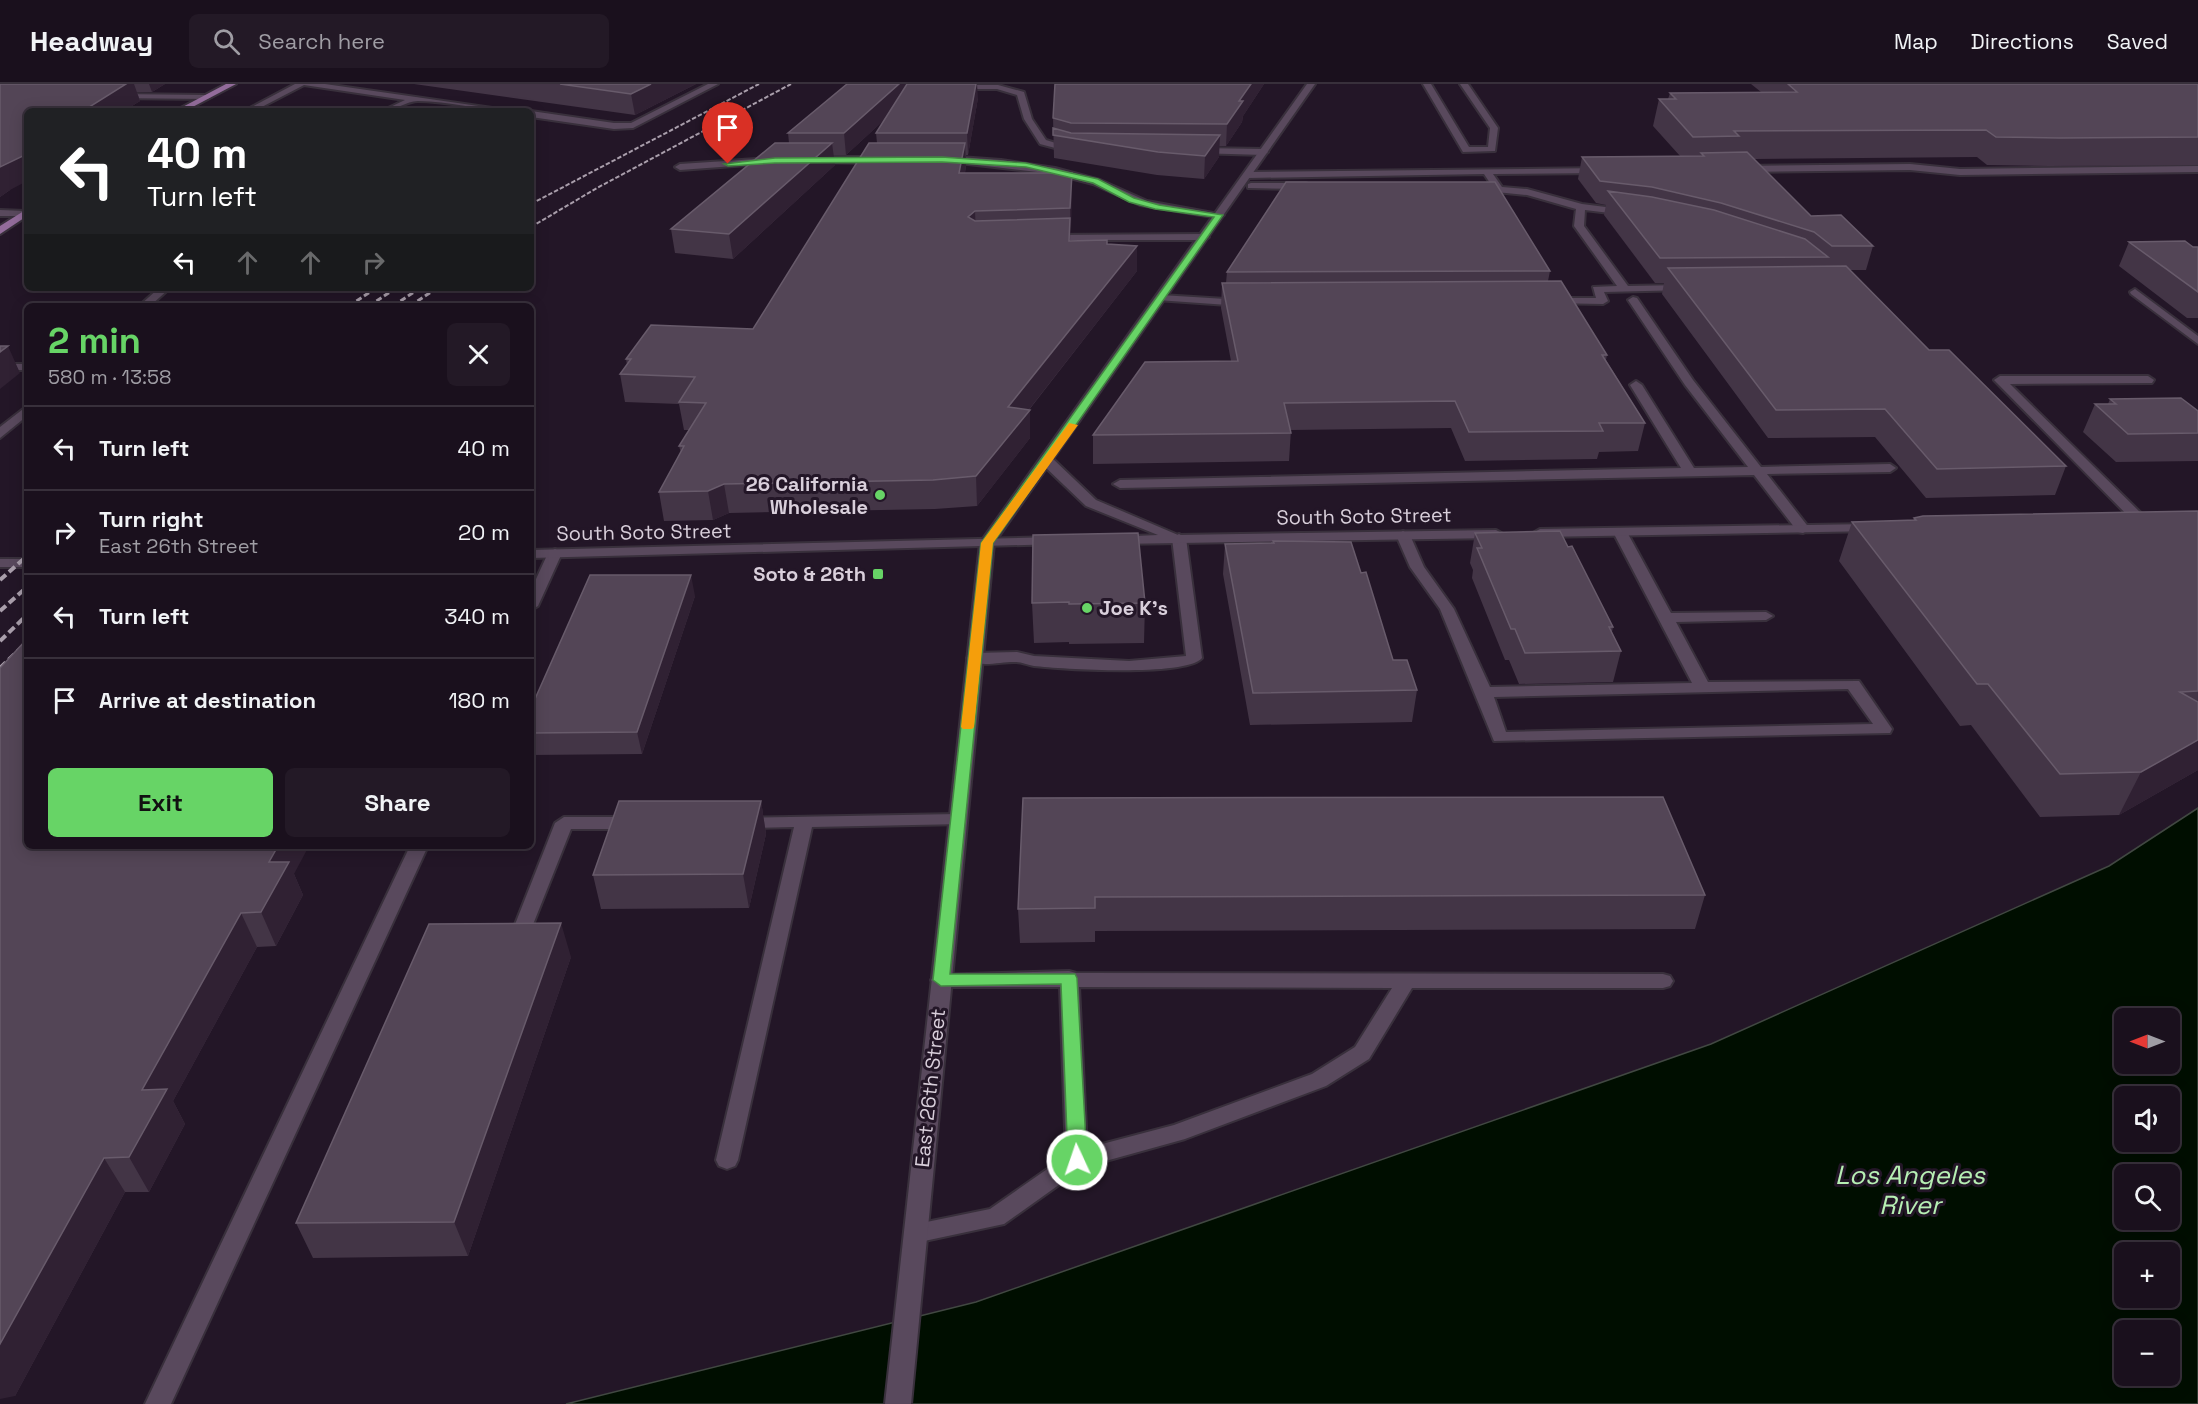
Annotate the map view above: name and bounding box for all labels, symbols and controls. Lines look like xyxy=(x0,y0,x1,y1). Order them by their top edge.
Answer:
search box xyxy=(189,14,609,68)
text: Headway xyxy=(30,23,153,59)
icon: search xyxy=(210,25,243,58)
text: Search here xyxy=(258,27,385,55)
text: Map xyxy=(1894,28,1938,55)
text: Directions xyxy=(1971,28,2074,55)
text: Saved xyxy=(2107,28,2168,55)
pin xyxy=(702,102,753,164)
icon: arrive xyxy=(711,111,744,144)
text: 40 m xyxy=(147,127,247,180)
icon: left xyxy=(48,132,126,210)
text: Turn left xyxy=(147,179,257,214)
icon: left xyxy=(168,246,201,279)
icon: ahead xyxy=(231,246,264,279)
icon: ahead xyxy=(294,246,327,279)
icon: right xyxy=(357,246,390,279)
text: 2 min xyxy=(48,318,141,364)
button: close xyxy=(447,323,510,386)
text: 580 m · 13:58 xyxy=(48,364,172,390)
icon: left xyxy=(48,432,81,465)
text: Turn left xyxy=(99,434,189,462)
text: 40 m xyxy=(458,434,510,462)
place label: 26 California Wholesale xyxy=(746,471,868,520)
marker: 26 California Wholesale xyxy=(873,488,887,502)
street label: South Soto Street xyxy=(1276,501,1452,531)
text: Turn right xyxy=(99,505,204,533)
icon: right xyxy=(48,516,81,549)
street label: South Soto Street xyxy=(556,517,732,547)
text: 20 m xyxy=(458,518,510,546)
text: East 26th Street xyxy=(99,533,258,559)
place label: Soto & 26th xyxy=(753,561,866,587)
marker: Soto & 26th xyxy=(871,567,885,581)
place label: Joe K's xyxy=(1099,595,1168,621)
icon: left xyxy=(48,600,81,633)
marker: Joe K's xyxy=(1080,601,1094,615)
text: Turn left xyxy=(99,602,189,630)
text: 340 m xyxy=(444,602,510,630)
icon: arrive xyxy=(48,684,81,717)
text: Arrive at destination xyxy=(99,686,316,714)
text: 180 m xyxy=(448,686,510,714)
button: Exit xyxy=(48,768,273,837)
button: Share xyxy=(285,768,510,837)
street label: East 26th Street xyxy=(909,1007,951,1169)
north arrow xyxy=(2114,1008,2180,1074)
map controls xyxy=(2114,1008,2180,1386)
button: sound xyxy=(2114,1086,2180,1152)
position arrow xyxy=(1045,1128,1109,1192)
water label: Los Angeles River xyxy=(1835,1158,1986,1222)
button: search xyxy=(2114,1164,2180,1230)
button: + xyxy=(2114,1242,2180,1308)
button: − xyxy=(2114,1320,2180,1386)

